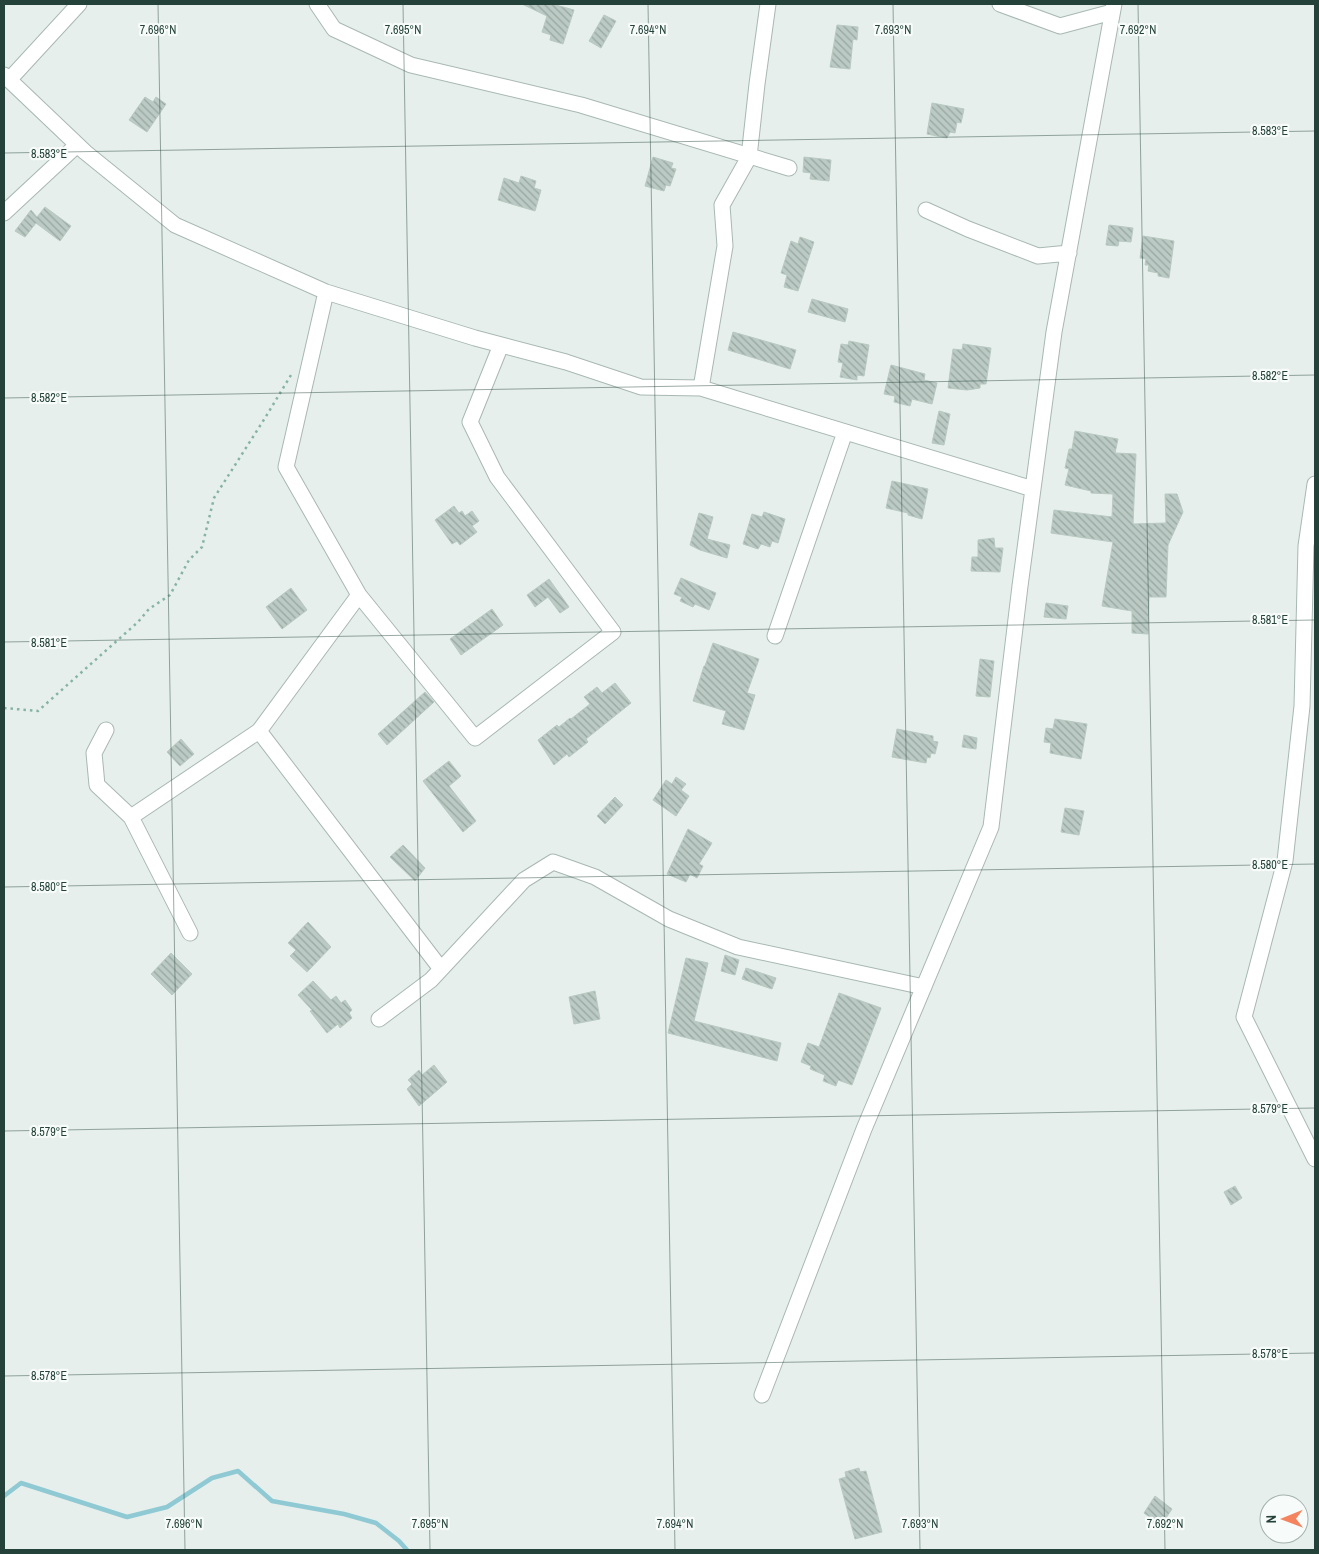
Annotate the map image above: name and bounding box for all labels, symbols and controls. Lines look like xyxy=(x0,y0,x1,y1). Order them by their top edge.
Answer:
text: 7.696°N xyxy=(140,22,176,38)
text: 7.695°N xyxy=(385,22,421,38)
text: 7.694°N xyxy=(630,22,666,38)
text: 7.693°N xyxy=(875,22,911,38)
text: 7.692°N xyxy=(1120,22,1156,38)
text: 8.583°E xyxy=(1252,123,1288,139)
text: 8.583°E xyxy=(31,146,67,162)
text: 8.582°E xyxy=(1252,368,1288,384)
text: 8.582°E xyxy=(31,390,67,406)
text: 8.581°E xyxy=(1252,612,1288,628)
text: 8.581°E xyxy=(31,635,67,651)
text: 8.580°E xyxy=(1252,857,1288,873)
text: 8.580°E xyxy=(31,879,67,895)
text: 8.579°E xyxy=(1252,1101,1288,1117)
text: 8.579°E xyxy=(31,1124,67,1140)
text: 8.578°E xyxy=(1252,1346,1288,1362)
text: 8.578°E xyxy=(31,1368,67,1384)
north arrow xyxy=(1259,1494,1309,1544)
text: N xyxy=(1262,1515,1280,1524)
text: 7.696°N xyxy=(166,1516,202,1532)
text: 7.695°N xyxy=(412,1516,448,1532)
text: 7.694°N xyxy=(657,1516,693,1532)
text: 7.693°N xyxy=(902,1516,938,1532)
text: 7.692°N xyxy=(1147,1516,1183,1532)

